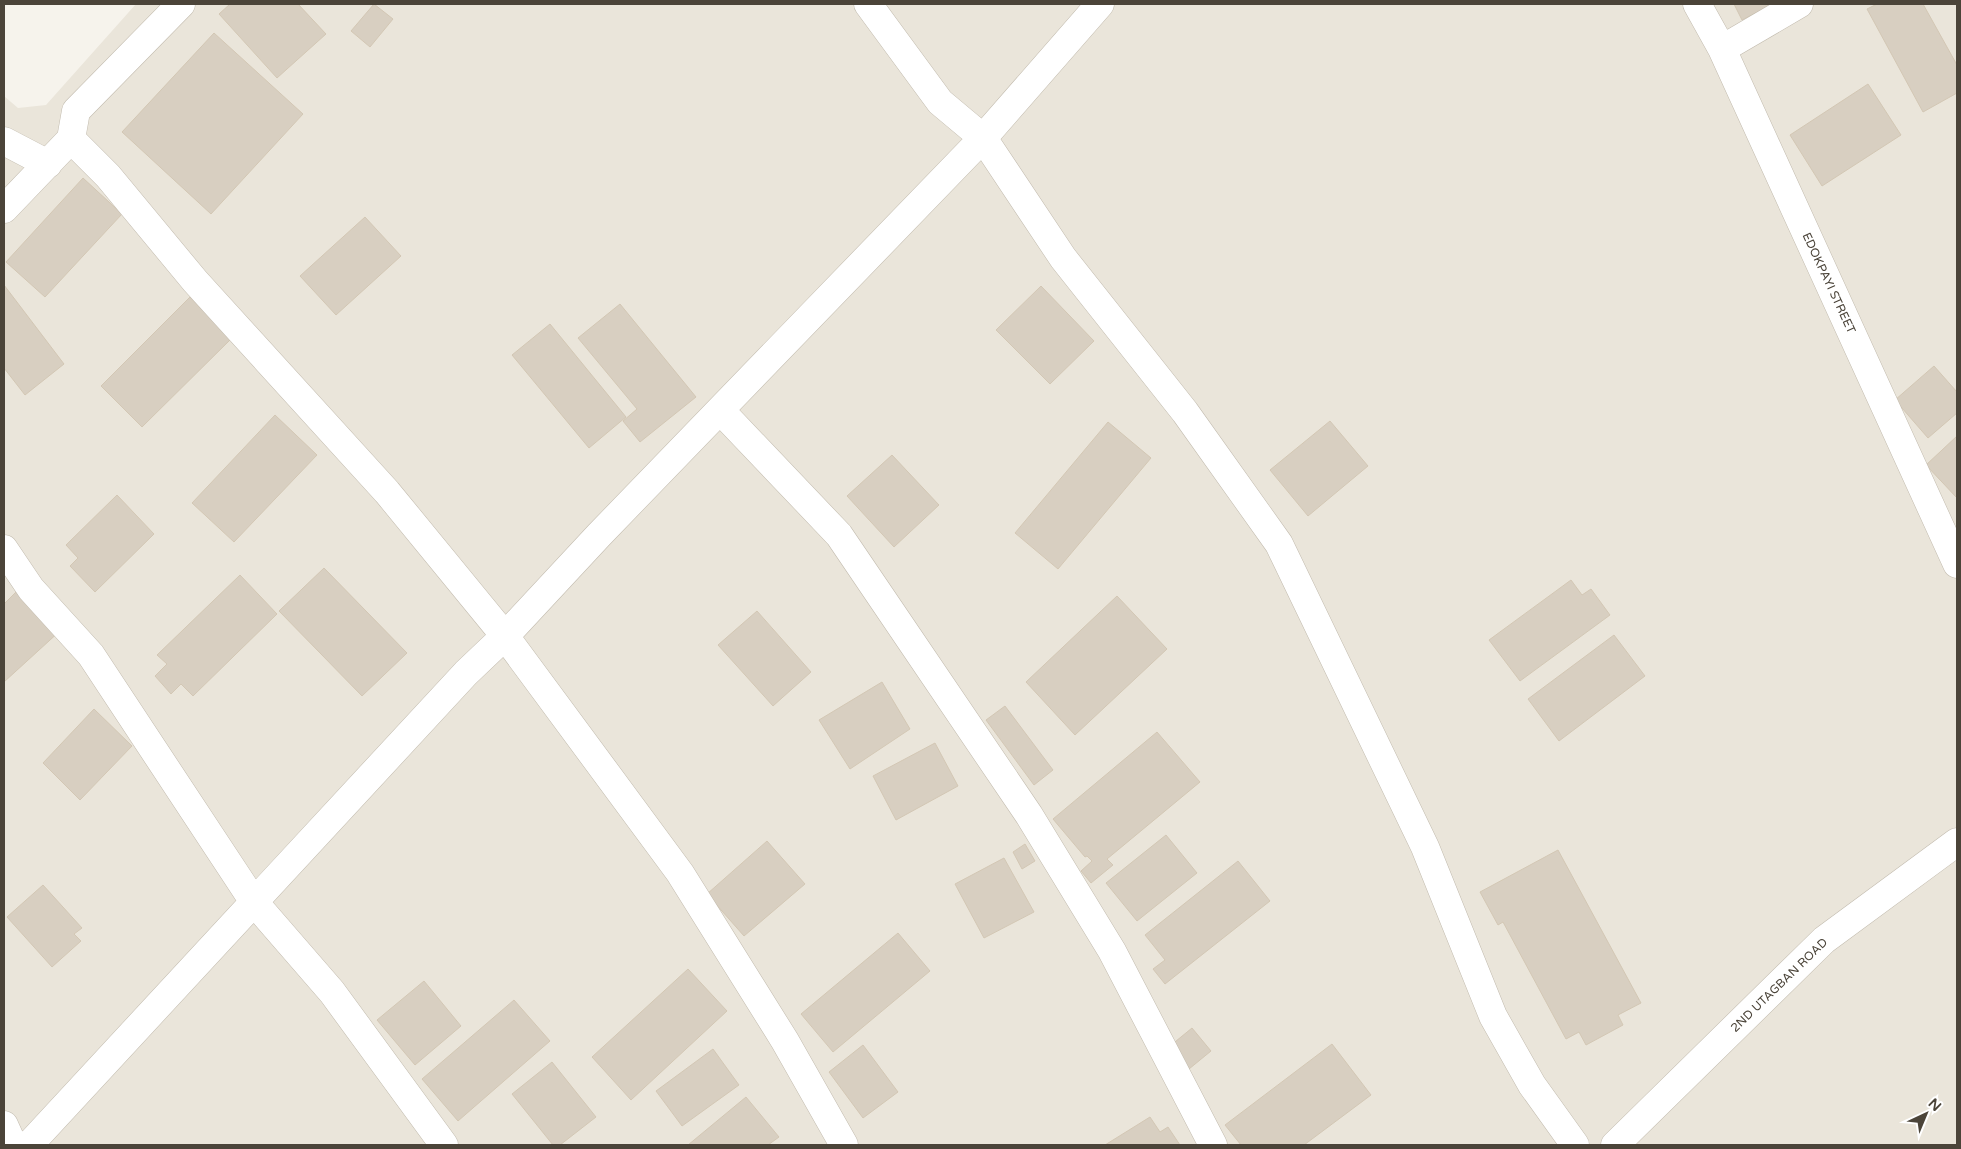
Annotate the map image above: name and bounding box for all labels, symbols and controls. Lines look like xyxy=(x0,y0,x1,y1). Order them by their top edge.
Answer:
street label: EDOKPAYI STREET xyxy=(1799,230,1859,336)
street label: 2ND UTAGBAN ROAD xyxy=(1728,935,1830,1035)
north arrow xyxy=(1901,1089,1951,1139)
text: N xyxy=(1925,1095,1945,1115)

